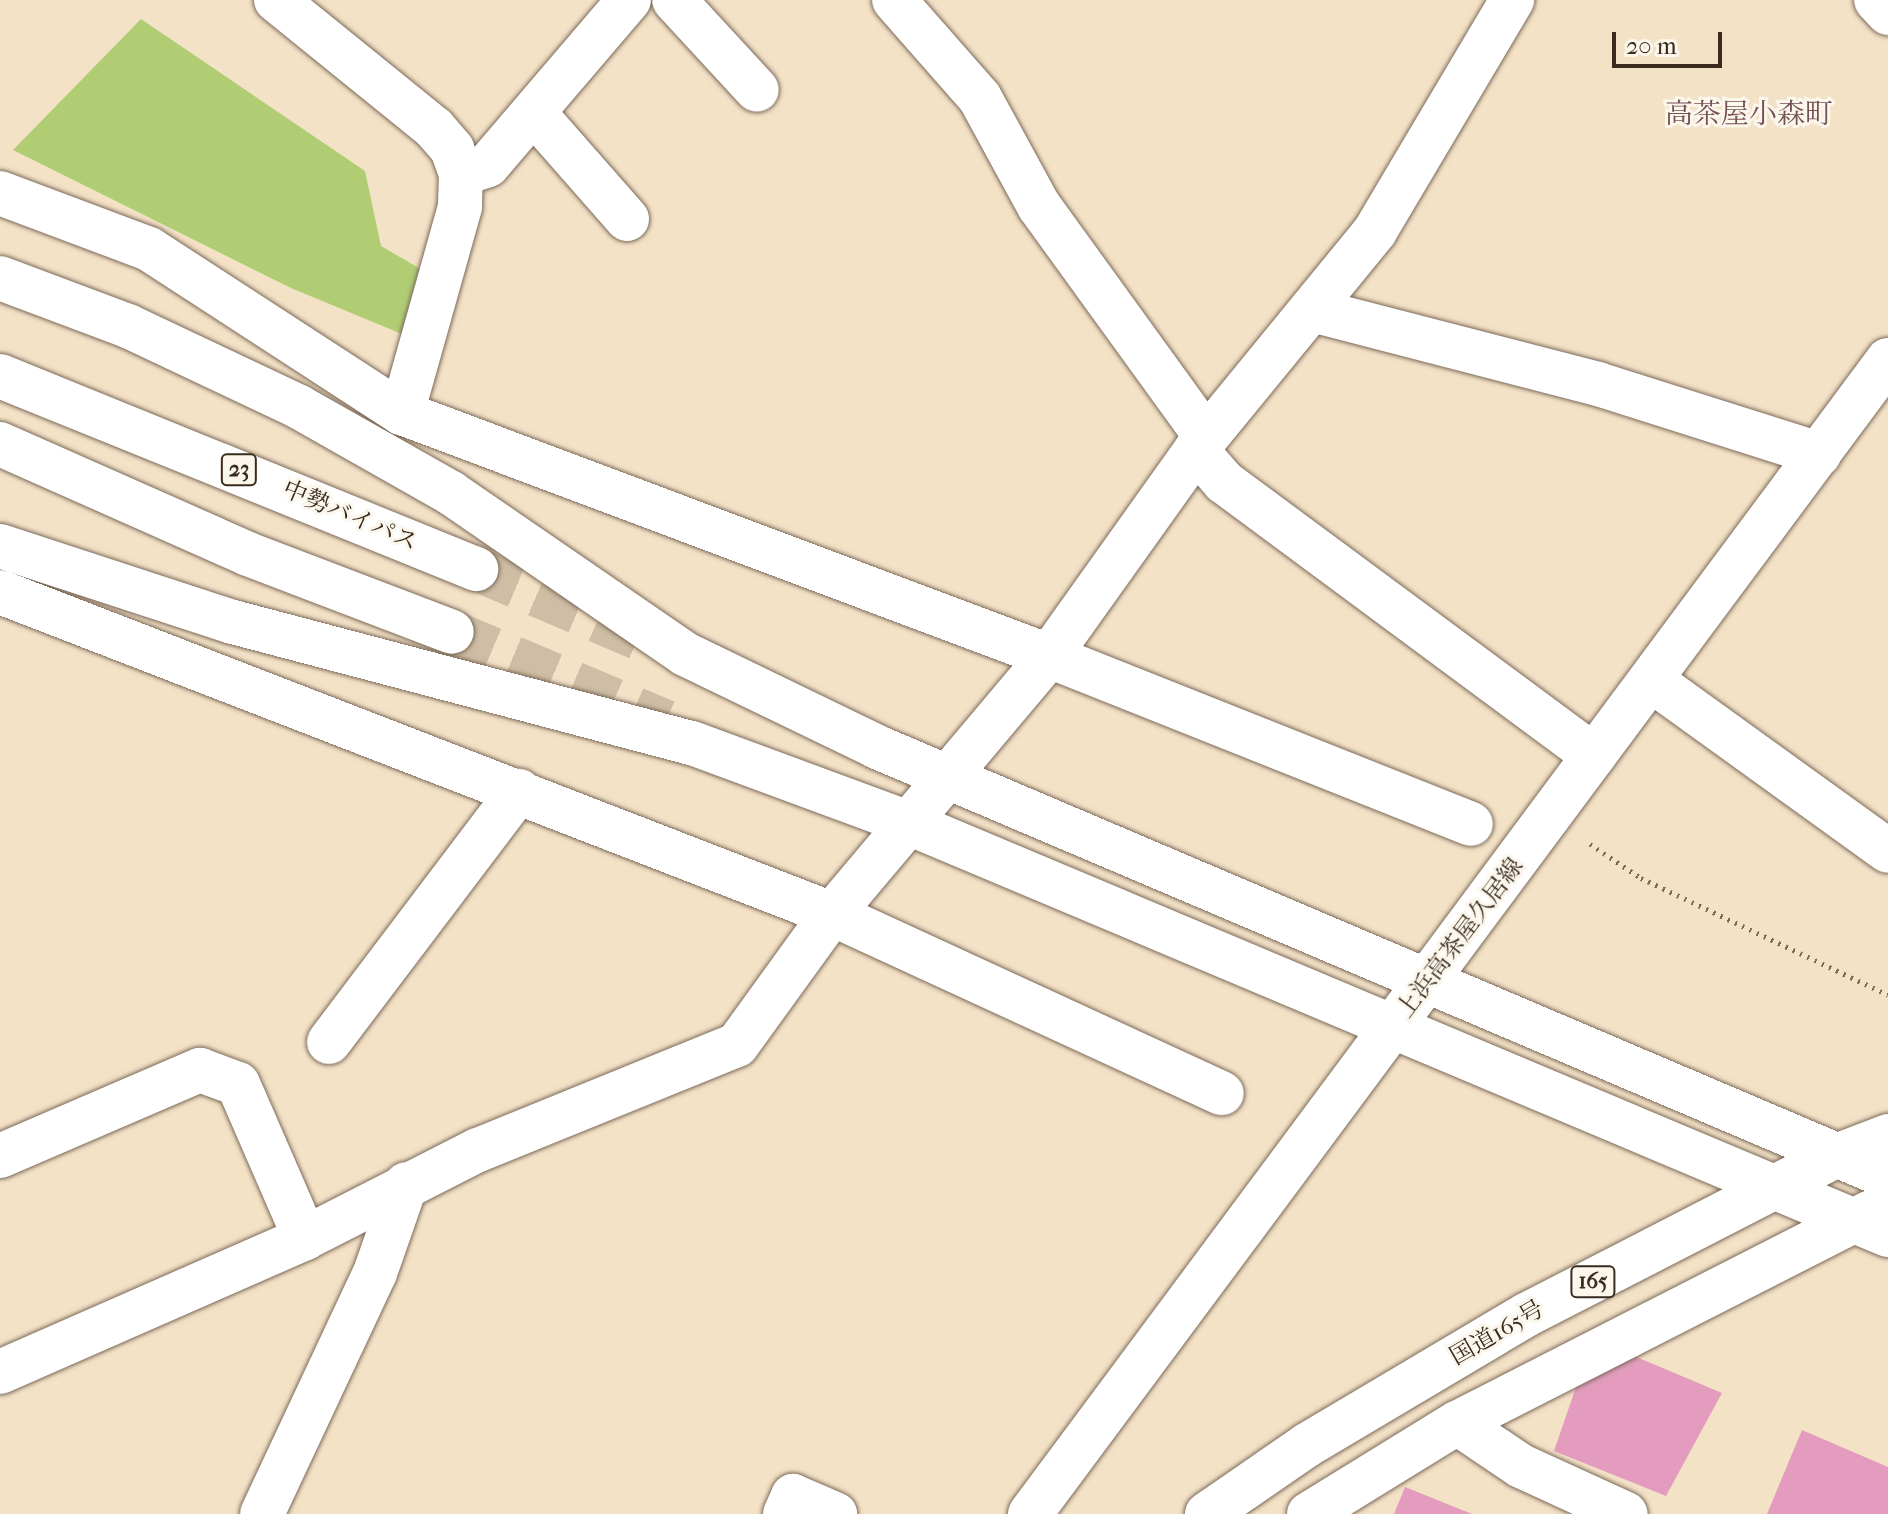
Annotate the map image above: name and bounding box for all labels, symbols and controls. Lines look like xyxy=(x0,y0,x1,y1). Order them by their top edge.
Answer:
scale bar xyxy=(1616,16,1726,66)
text: 20 m xyxy=(1626,32,1677,60)
district label: 高茶屋小森町 xyxy=(1665,97,1833,131)
road number: 23 xyxy=(219,452,259,488)
street label: 中勢バイパス xyxy=(278,475,422,557)
street label: 上浜高茶屋久居線 xyxy=(1391,853,1529,1023)
road number: 165 xyxy=(1569,1264,1617,1300)
street label: 国道165号 xyxy=(1445,1295,1549,1371)

